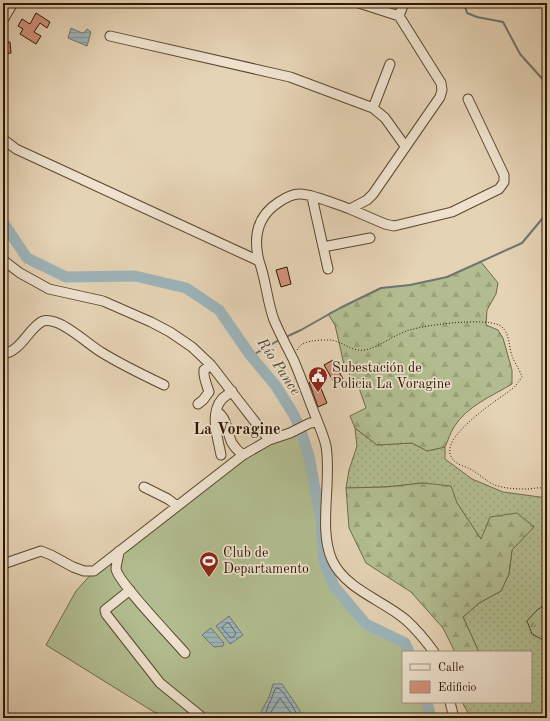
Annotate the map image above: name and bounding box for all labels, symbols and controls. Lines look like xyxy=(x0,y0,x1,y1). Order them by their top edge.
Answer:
water label: Río Pance xyxy=(253,335,302,398)
place label: Subestación de Policia La Voragine xyxy=(332,361,451,391)
public building icon: Subestación de Policia La Voragine xyxy=(307,365,329,393)
district label: La Voragine xyxy=(193,422,281,438)
place label: Club de Departamento xyxy=(223,546,309,576)
sports icon: Club de Departamento xyxy=(198,550,220,578)
legend xyxy=(402,651,532,703)
text: Calle xyxy=(438,662,464,674)
text: Edificio xyxy=(438,682,477,694)

